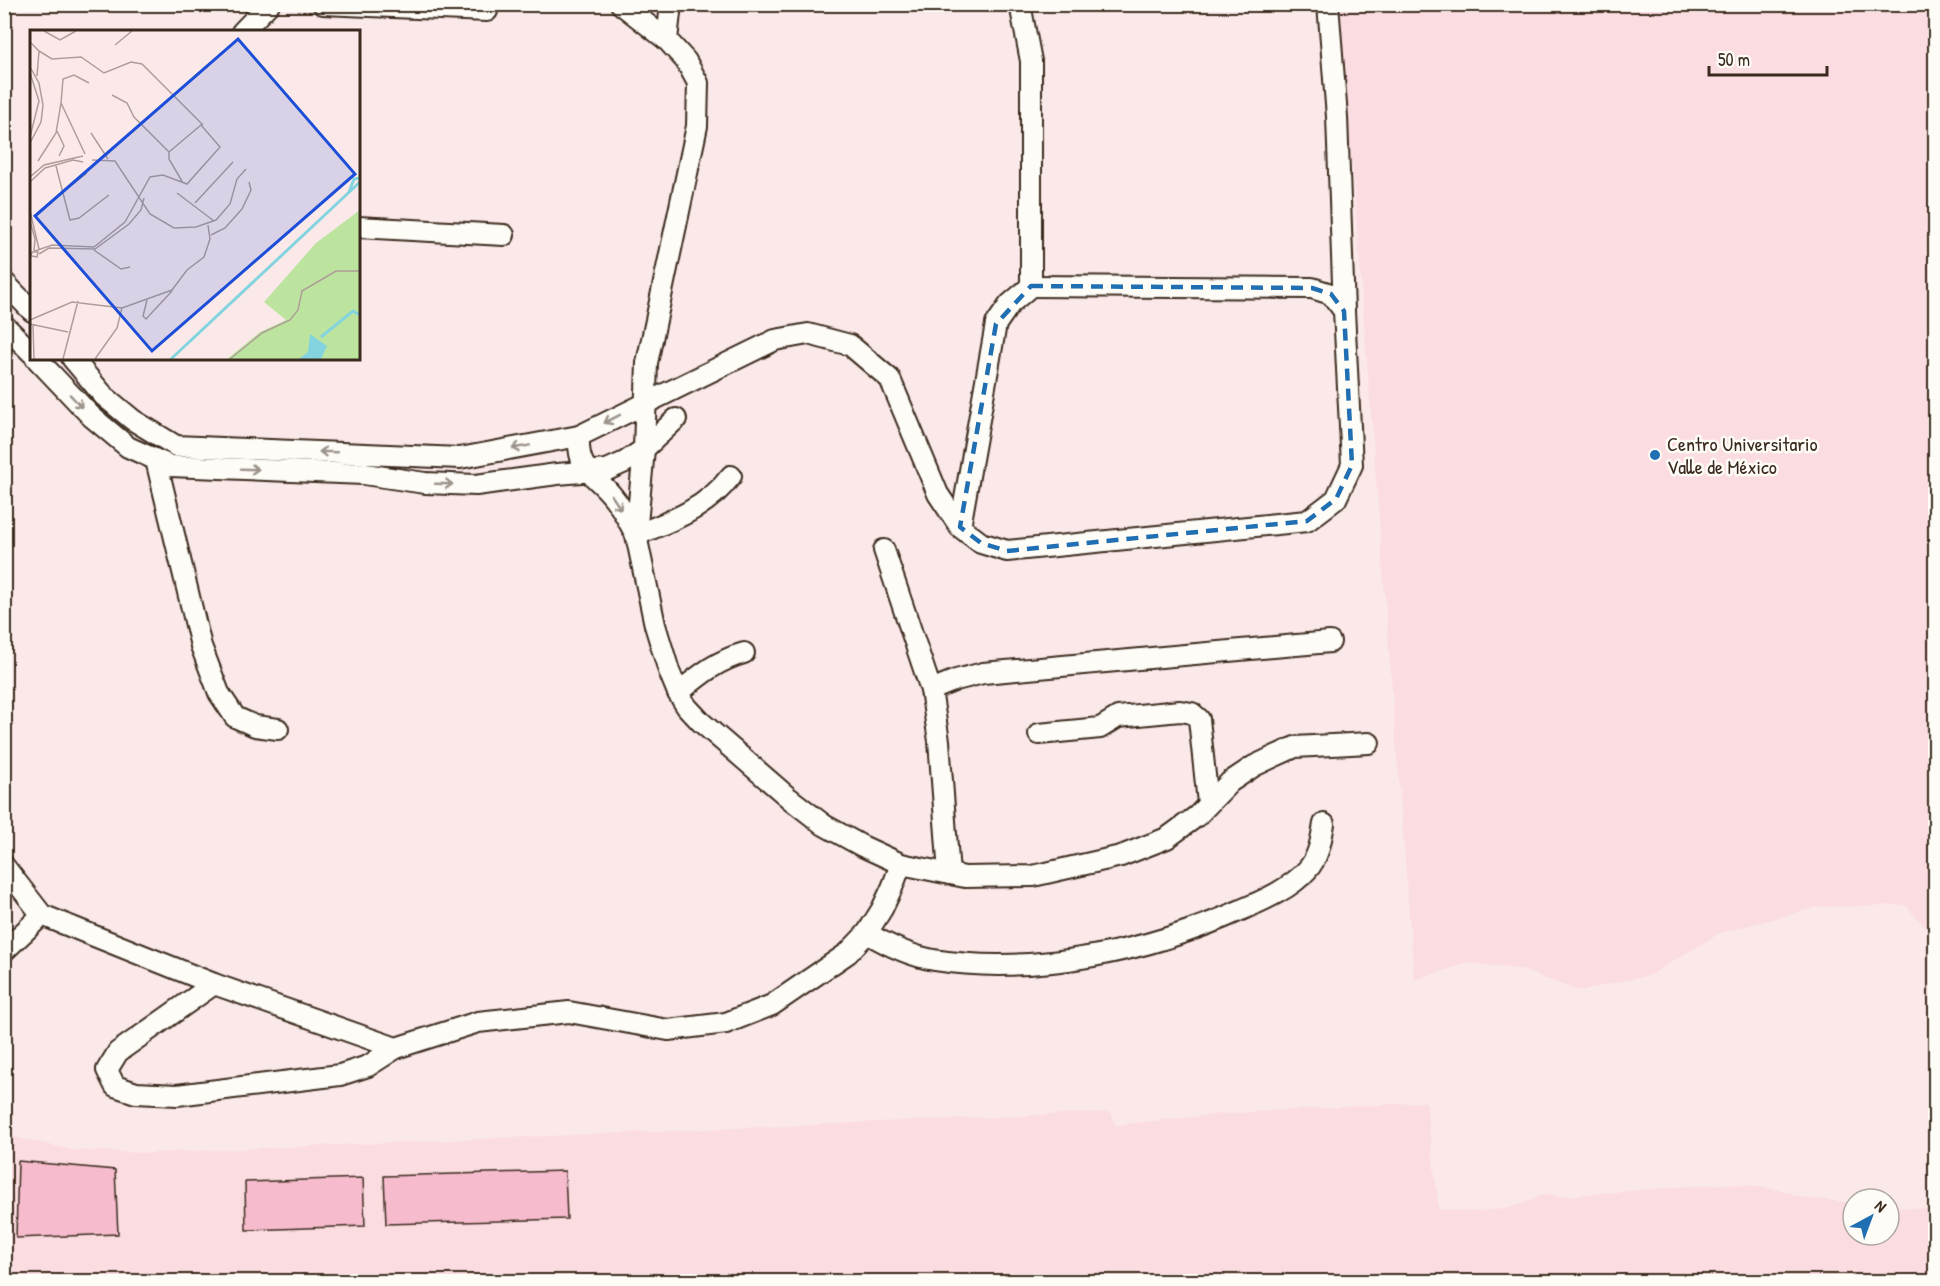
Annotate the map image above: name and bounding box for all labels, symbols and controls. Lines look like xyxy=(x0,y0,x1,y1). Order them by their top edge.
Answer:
inset map xyxy=(30,30,360,360)
scale bar xyxy=(1709,39,1828,77)
text: 50 m xyxy=(1718,47,1750,72)
one-way arrow xyxy=(69,393,83,408)
one-way arrow xyxy=(603,414,621,425)
place label: Centro Universitario Valle de México xyxy=(1667,430,1818,480)
one-way arrow xyxy=(512,442,532,453)
one-way arrow xyxy=(318,447,338,458)
marker: Centro Universitario Valle de México xyxy=(1648,448,1662,462)
one-way arrow xyxy=(239,464,259,475)
one-way arrow xyxy=(433,479,453,490)
one-way arrow xyxy=(610,493,622,510)
north arrow xyxy=(1841,1187,1901,1247)
text: N xyxy=(1870,1195,1892,1217)

